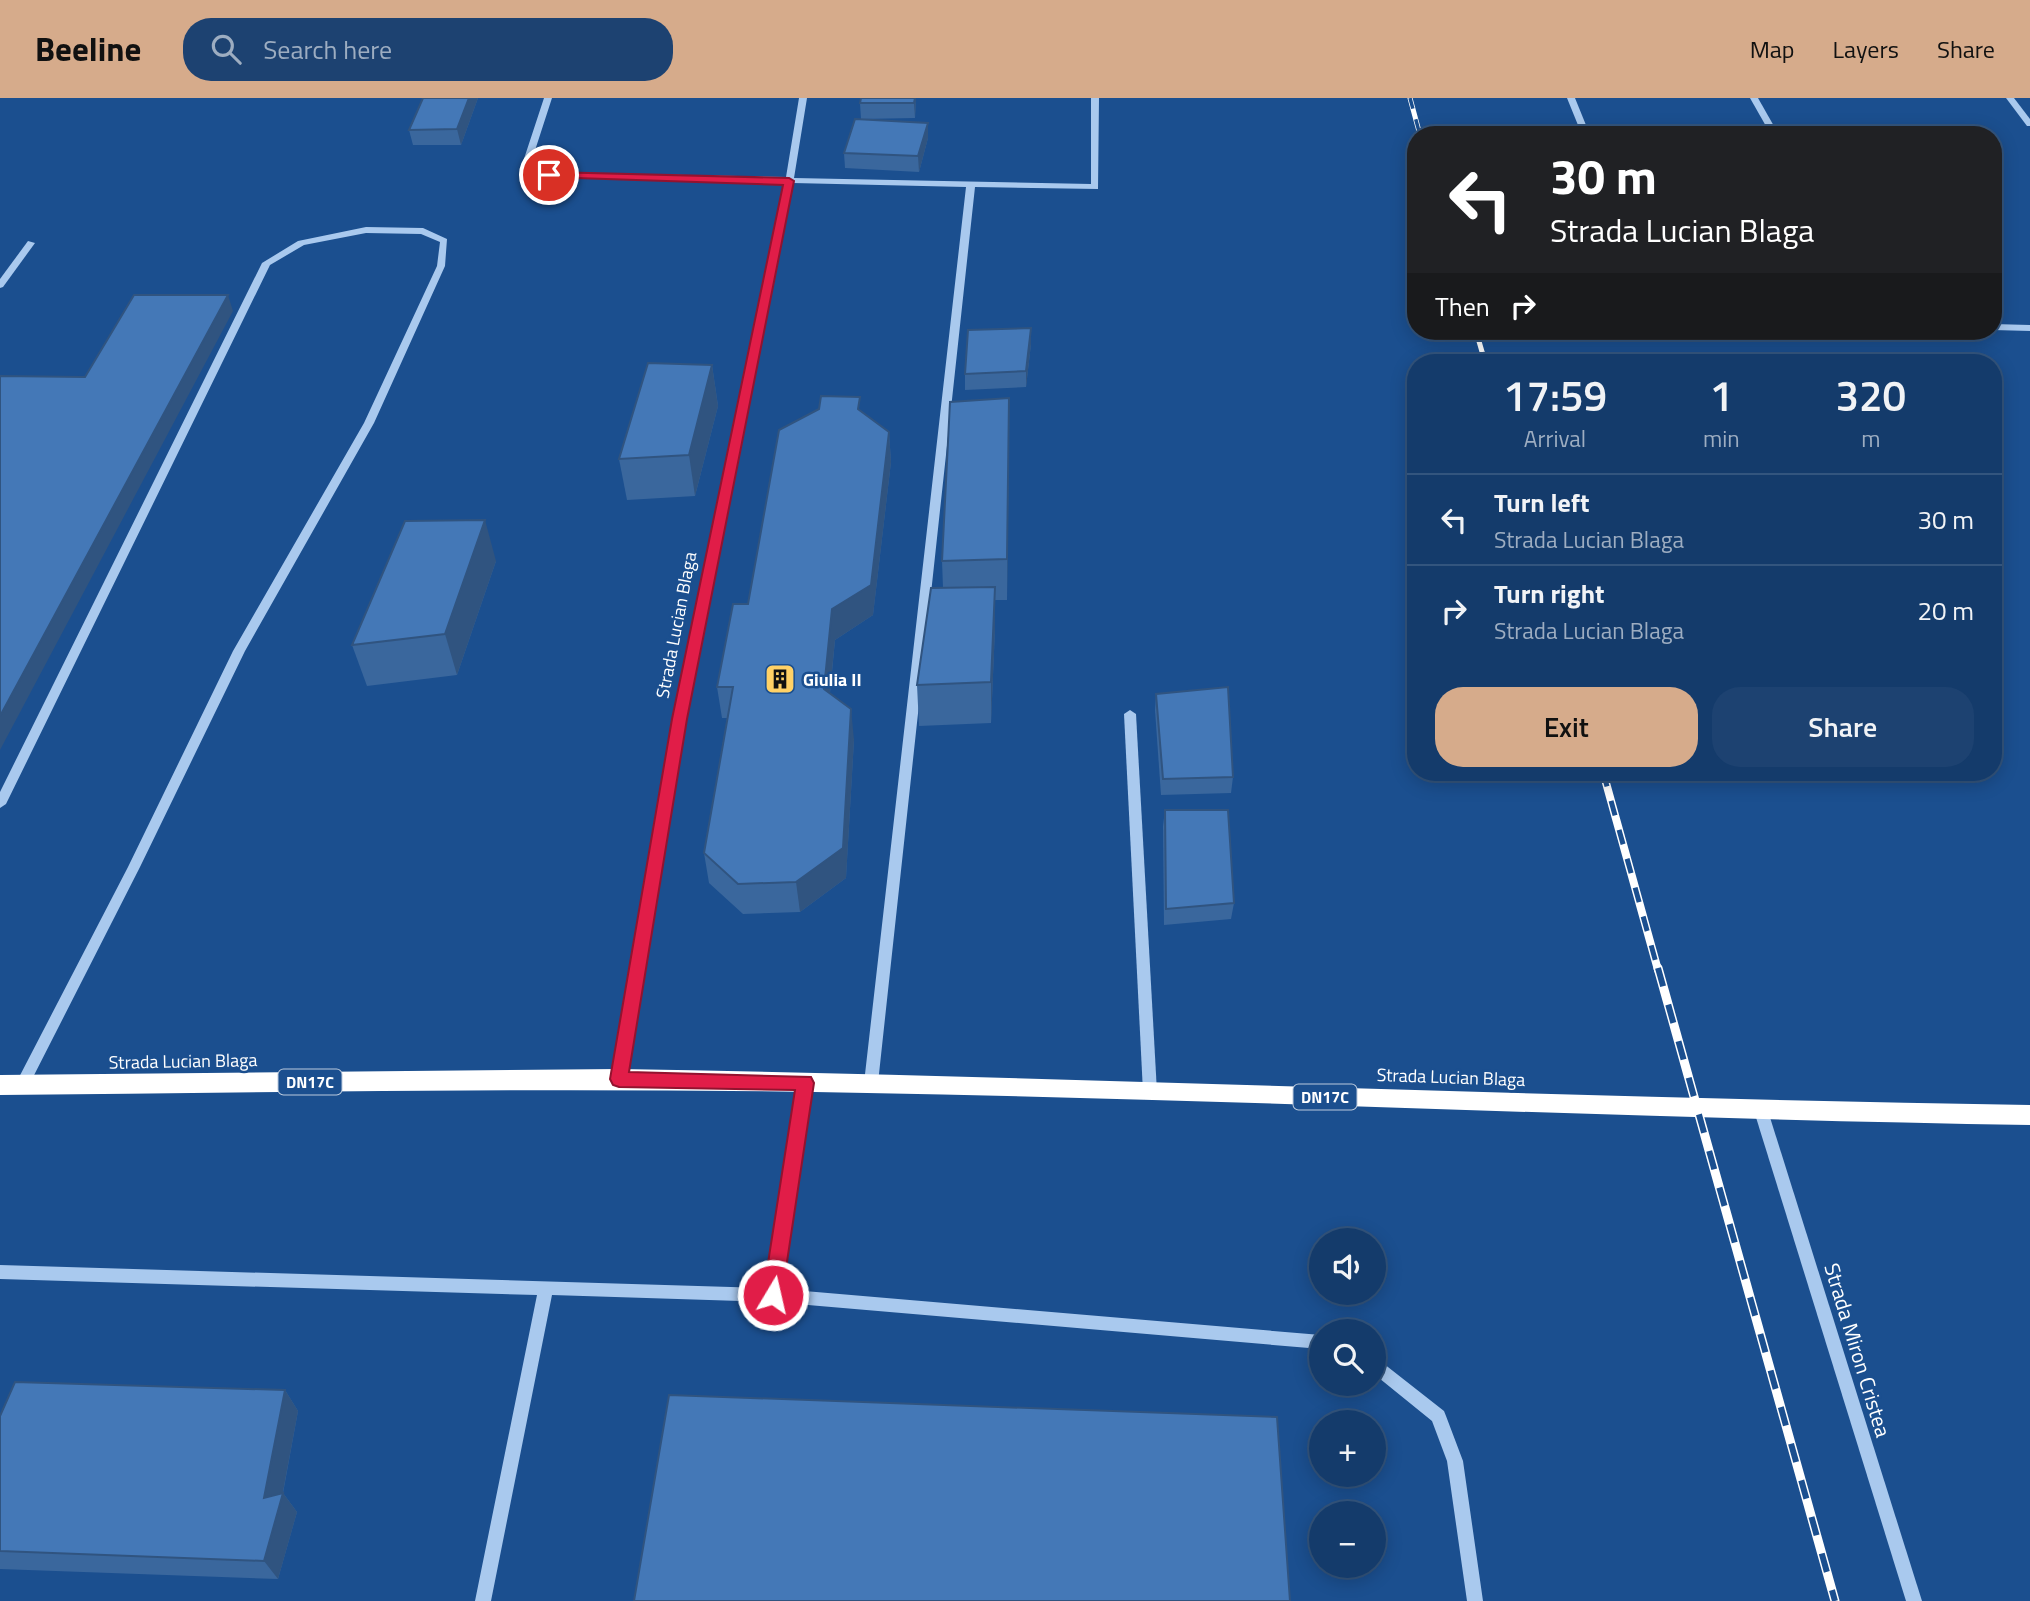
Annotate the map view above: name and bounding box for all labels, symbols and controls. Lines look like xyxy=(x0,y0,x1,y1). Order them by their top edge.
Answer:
search box xyxy=(183,18,673,81)
text: Beeline xyxy=(35,24,141,74)
icon: search xyxy=(207,30,245,68)
text: Search here xyxy=(263,30,392,69)
text: Map xyxy=(1750,31,1795,67)
text: Layers xyxy=(1833,31,1899,67)
text: Share xyxy=(1937,31,1995,67)
text: 30 m xyxy=(1550,138,1657,213)
pin xyxy=(519,145,579,205)
icon: left xyxy=(1435,154,1526,245)
icon: arrive xyxy=(530,156,568,194)
text: Strada Lucian Blaga xyxy=(1550,206,1814,254)
text: Then xyxy=(1435,287,1490,326)
icon: right xyxy=(1504,287,1542,325)
text: 17:59 xyxy=(1503,363,1607,427)
text: 1 xyxy=(1710,363,1733,427)
text: 320 xyxy=(1836,363,1906,427)
text: Arrival xyxy=(1524,421,1586,456)
text: min xyxy=(1703,421,1740,456)
text: m xyxy=(1861,421,1880,456)
text: Turn left xyxy=(1494,483,1589,522)
text: 30 m xyxy=(1917,500,1974,539)
icon: left xyxy=(1435,501,1473,539)
text: Strada Lucian Blaga xyxy=(1494,522,1684,557)
street label: Strada Lucian Blaga xyxy=(649,549,703,701)
text: Turn right xyxy=(1494,574,1605,613)
text: 20 m xyxy=(1917,591,1974,630)
icon: right xyxy=(1435,592,1473,630)
text: Strada Lucian Blaga xyxy=(1494,613,1684,648)
building icon: Giulia II xyxy=(763,662,797,696)
place label: Giulia II xyxy=(803,666,862,693)
button: Exit xyxy=(1435,687,1698,767)
button: Share xyxy=(1712,687,1974,767)
street label: Strada Lucian Blaga xyxy=(108,1046,258,1076)
street label: Strada Lucian Blaga xyxy=(1376,1061,1526,1093)
road number: DN17C xyxy=(278,1070,342,1094)
road number: DN17C xyxy=(1294,1085,1356,1110)
map controls xyxy=(1309,1228,1386,1578)
button: sound xyxy=(1309,1228,1386,1305)
position arrow xyxy=(736,1258,810,1332)
street label: Strada Miron Cristea xyxy=(1816,1259,1900,1441)
button: search xyxy=(1309,1319,1386,1396)
button: + xyxy=(1309,1410,1386,1487)
button: − xyxy=(1309,1501,1386,1578)

